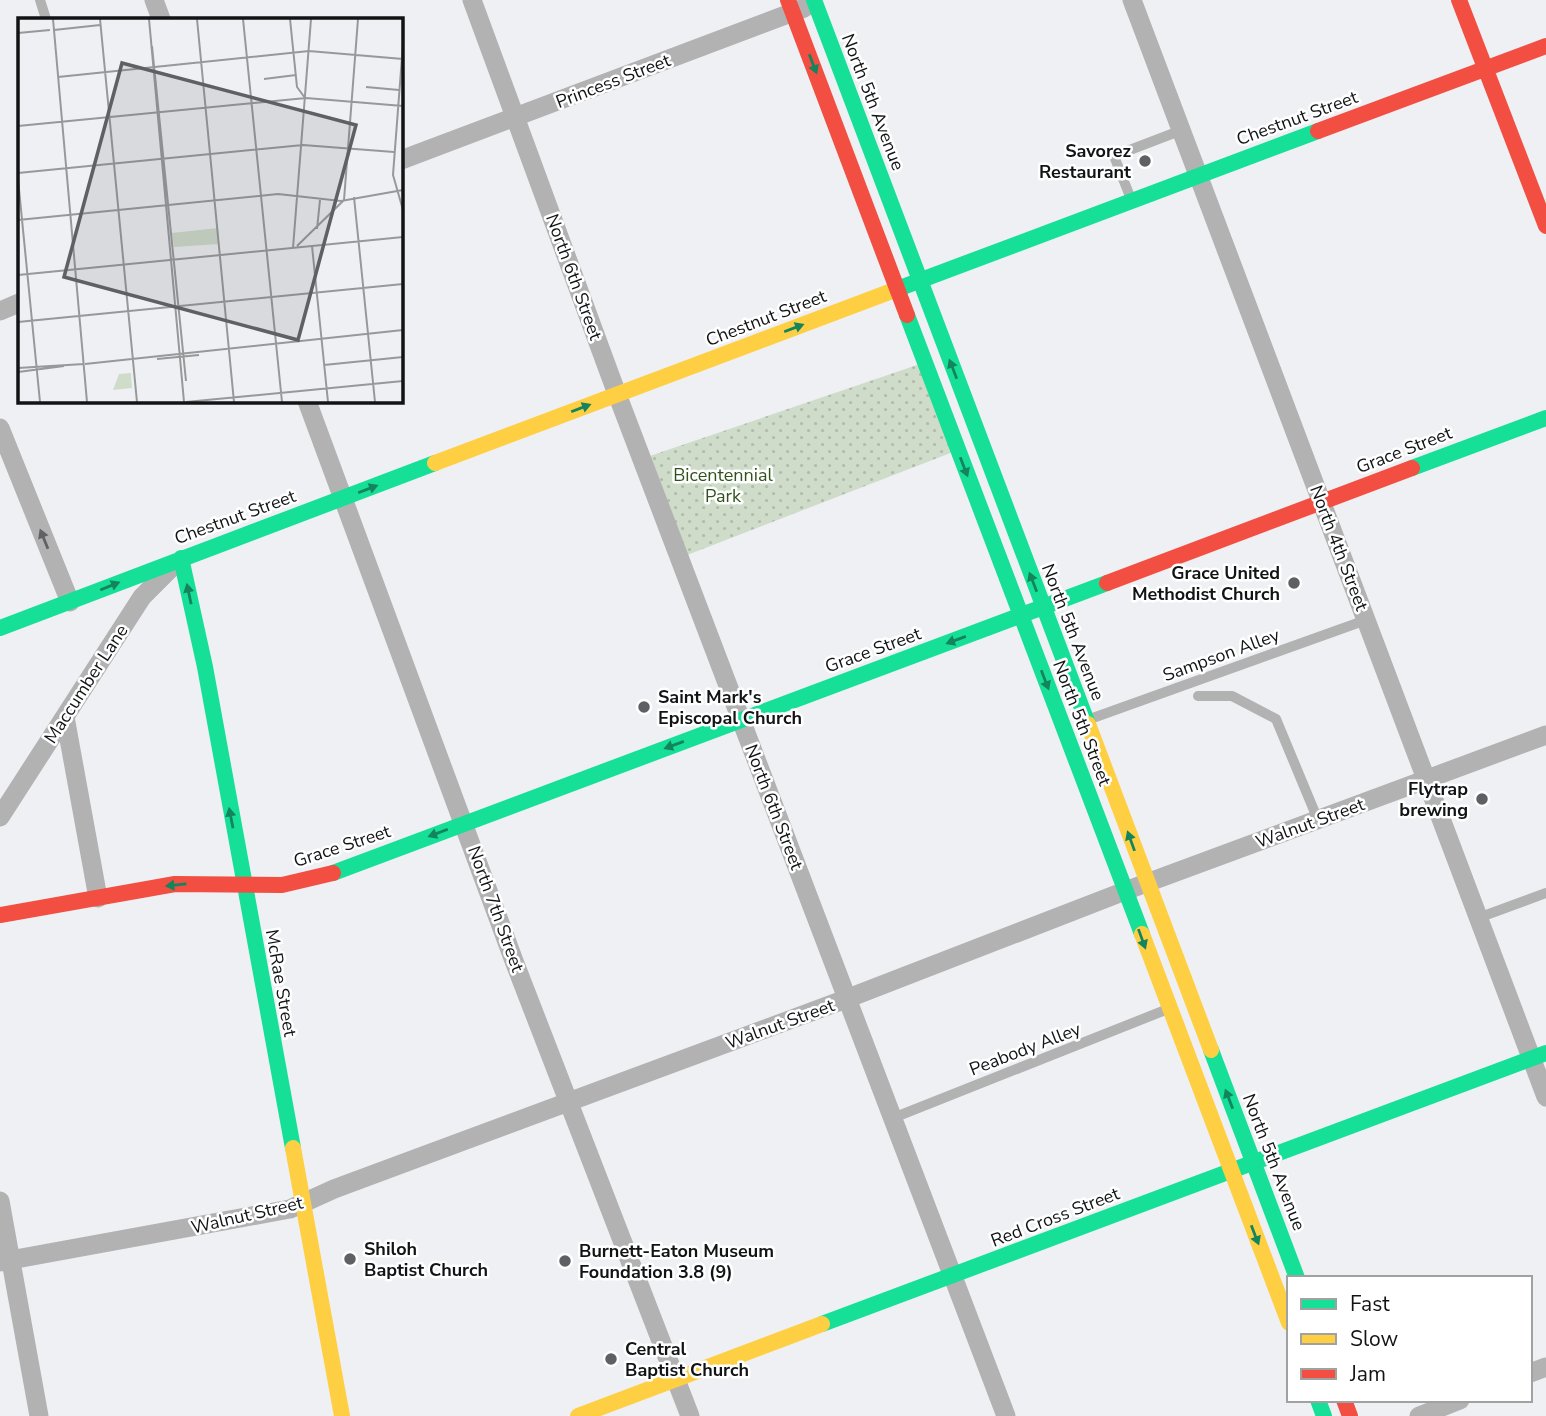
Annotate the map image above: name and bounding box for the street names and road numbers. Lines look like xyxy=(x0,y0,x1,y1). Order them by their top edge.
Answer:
street label: North 5th Avenue xyxy=(836,30,910,174)
street label: Princess Street xyxy=(552,48,674,114)
street label: Chestnut Street xyxy=(1233,85,1361,151)
street label: North 6th Street xyxy=(540,211,608,344)
street label: Chestnut Street xyxy=(702,284,830,352)
street label: Grace Street xyxy=(1353,421,1456,479)
street label: North 4th Street xyxy=(1304,482,1374,615)
street label: Chestnut Street xyxy=(171,484,299,550)
street label: North 5th Avenue xyxy=(1036,560,1110,704)
street label: Maccumber Lane xyxy=(39,620,133,748)
street label: Grace Street xyxy=(822,621,925,678)
street label: Sampson Alley xyxy=(1159,623,1283,687)
street label: North 5th Street xyxy=(1047,657,1117,790)
street label: North 6th Street xyxy=(739,741,809,874)
street label: Walnut Street xyxy=(1252,792,1368,854)
street label: Grace Street xyxy=(291,819,394,873)
street label: North 7th Street xyxy=(462,843,530,976)
street label: McRae Street xyxy=(260,927,302,1039)
street label: Walnut Street xyxy=(722,993,838,1055)
street label: Peabody Alley xyxy=(966,1016,1085,1081)
street label: North 5th Avenue xyxy=(1237,1090,1311,1234)
street label: Red Cross Street xyxy=(987,1181,1123,1253)
street label: Walnut Street xyxy=(189,1190,306,1240)

